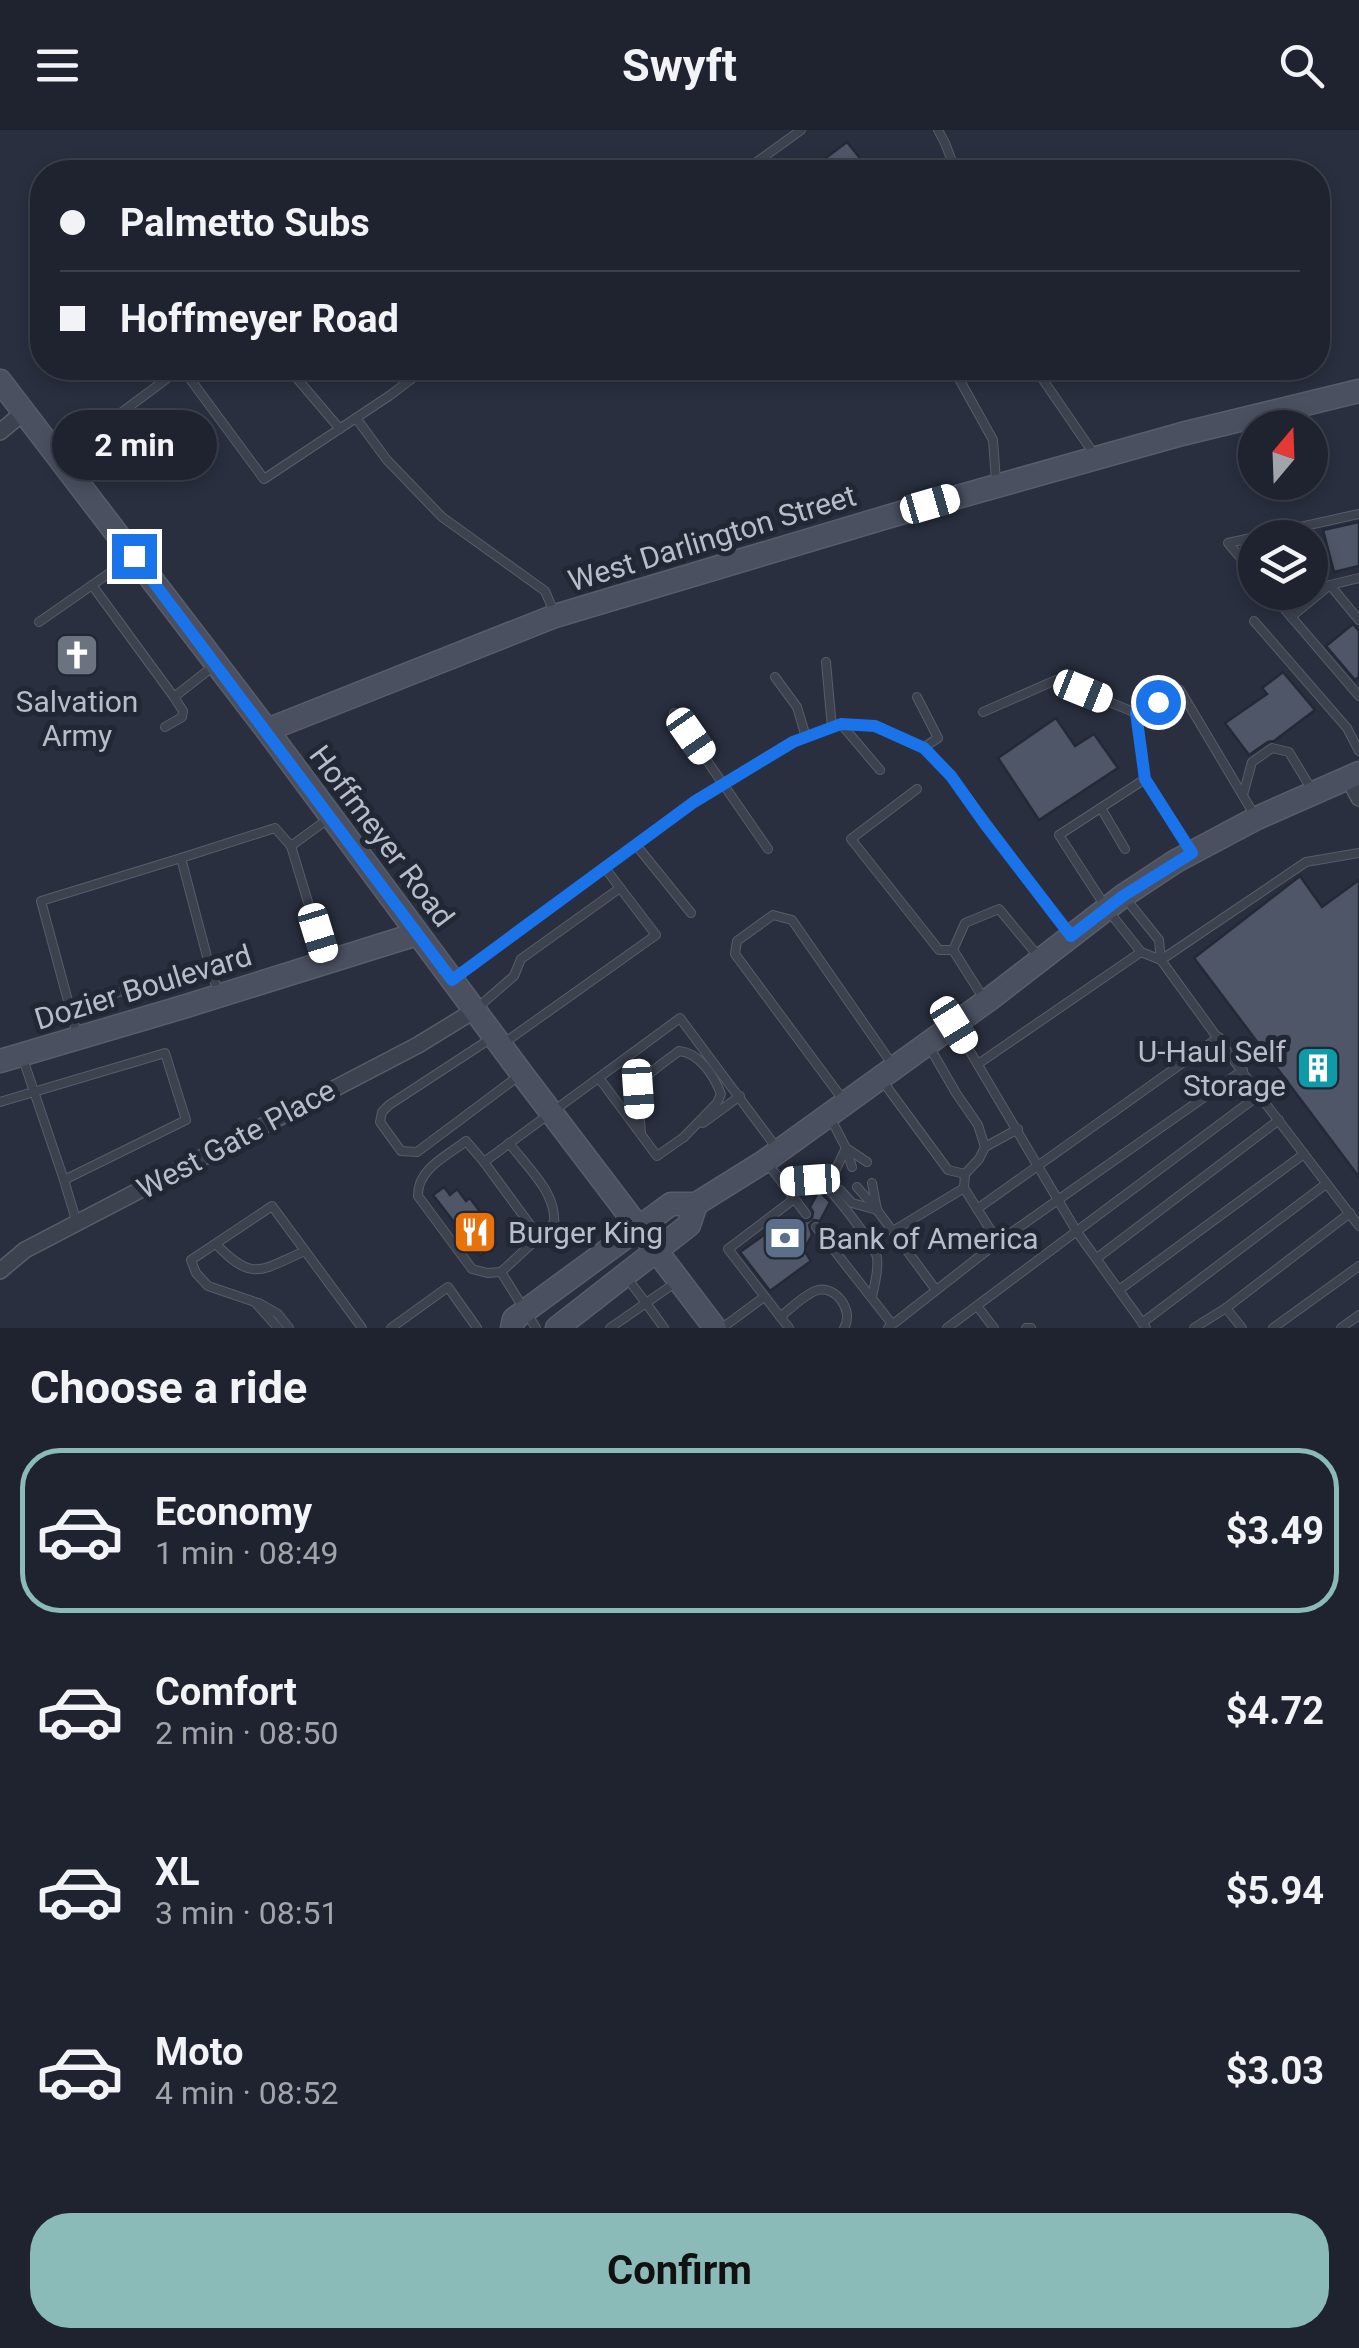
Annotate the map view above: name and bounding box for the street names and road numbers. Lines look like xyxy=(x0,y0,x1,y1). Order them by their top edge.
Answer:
street label: West Darlington Street xyxy=(564,478,860,598)
street label: Hoffmeyer Road xyxy=(303,739,461,933)
street label: Dozier Boulevard xyxy=(30,937,256,1037)
street label: West Gate Place xyxy=(131,1072,341,1206)

